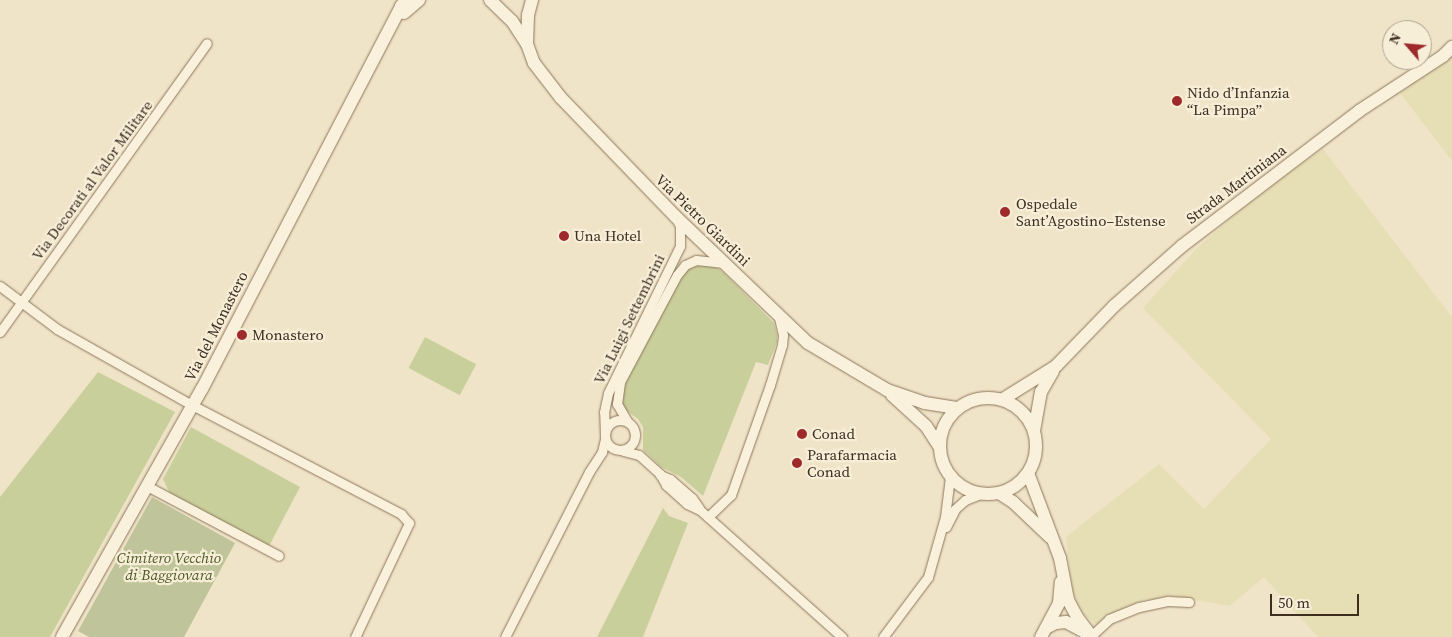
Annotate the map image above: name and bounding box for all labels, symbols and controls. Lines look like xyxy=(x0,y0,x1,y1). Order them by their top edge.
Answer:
north arrow xyxy=(1382,20,1432,70)
text: N xyxy=(1383,30,1406,48)
place label: Nido d’Infanzia “La Pimpa” xyxy=(1187,83,1290,118)
marker: Nido d’Infanzia “La Pimpa” xyxy=(1171,95,1183,107)
street label: Via Decorati al Valor Militare xyxy=(28,96,156,264)
street label: Strada Martiniana xyxy=(1183,141,1289,227)
street label: Via Pietro Giardini xyxy=(652,170,754,270)
place label: Ospedale Sant’Agostino–Estense xyxy=(1016,194,1166,229)
marker: Ospedale Sant’Agostino–Estense xyxy=(998,205,1012,219)
place label: Una Hotel xyxy=(574,227,641,245)
marker: Una Hotel xyxy=(558,230,570,242)
street label: Via Luigi Settembrini xyxy=(590,251,668,387)
street label: Via del Monastero xyxy=(181,268,251,384)
place label: Monastero xyxy=(252,326,324,344)
marker: Monastero xyxy=(236,329,248,341)
place label: Conad xyxy=(812,425,855,443)
marker: Conad xyxy=(796,428,808,440)
place label: Parafarmacia Conad xyxy=(807,445,897,480)
marker: Parafarmacia Conad xyxy=(791,457,803,469)
park label: Cimitero Vecchio di Baggiovara xyxy=(117,548,221,583)
scale bar xyxy=(1272,584,1361,616)
text: 50 m xyxy=(1278,592,1310,613)

